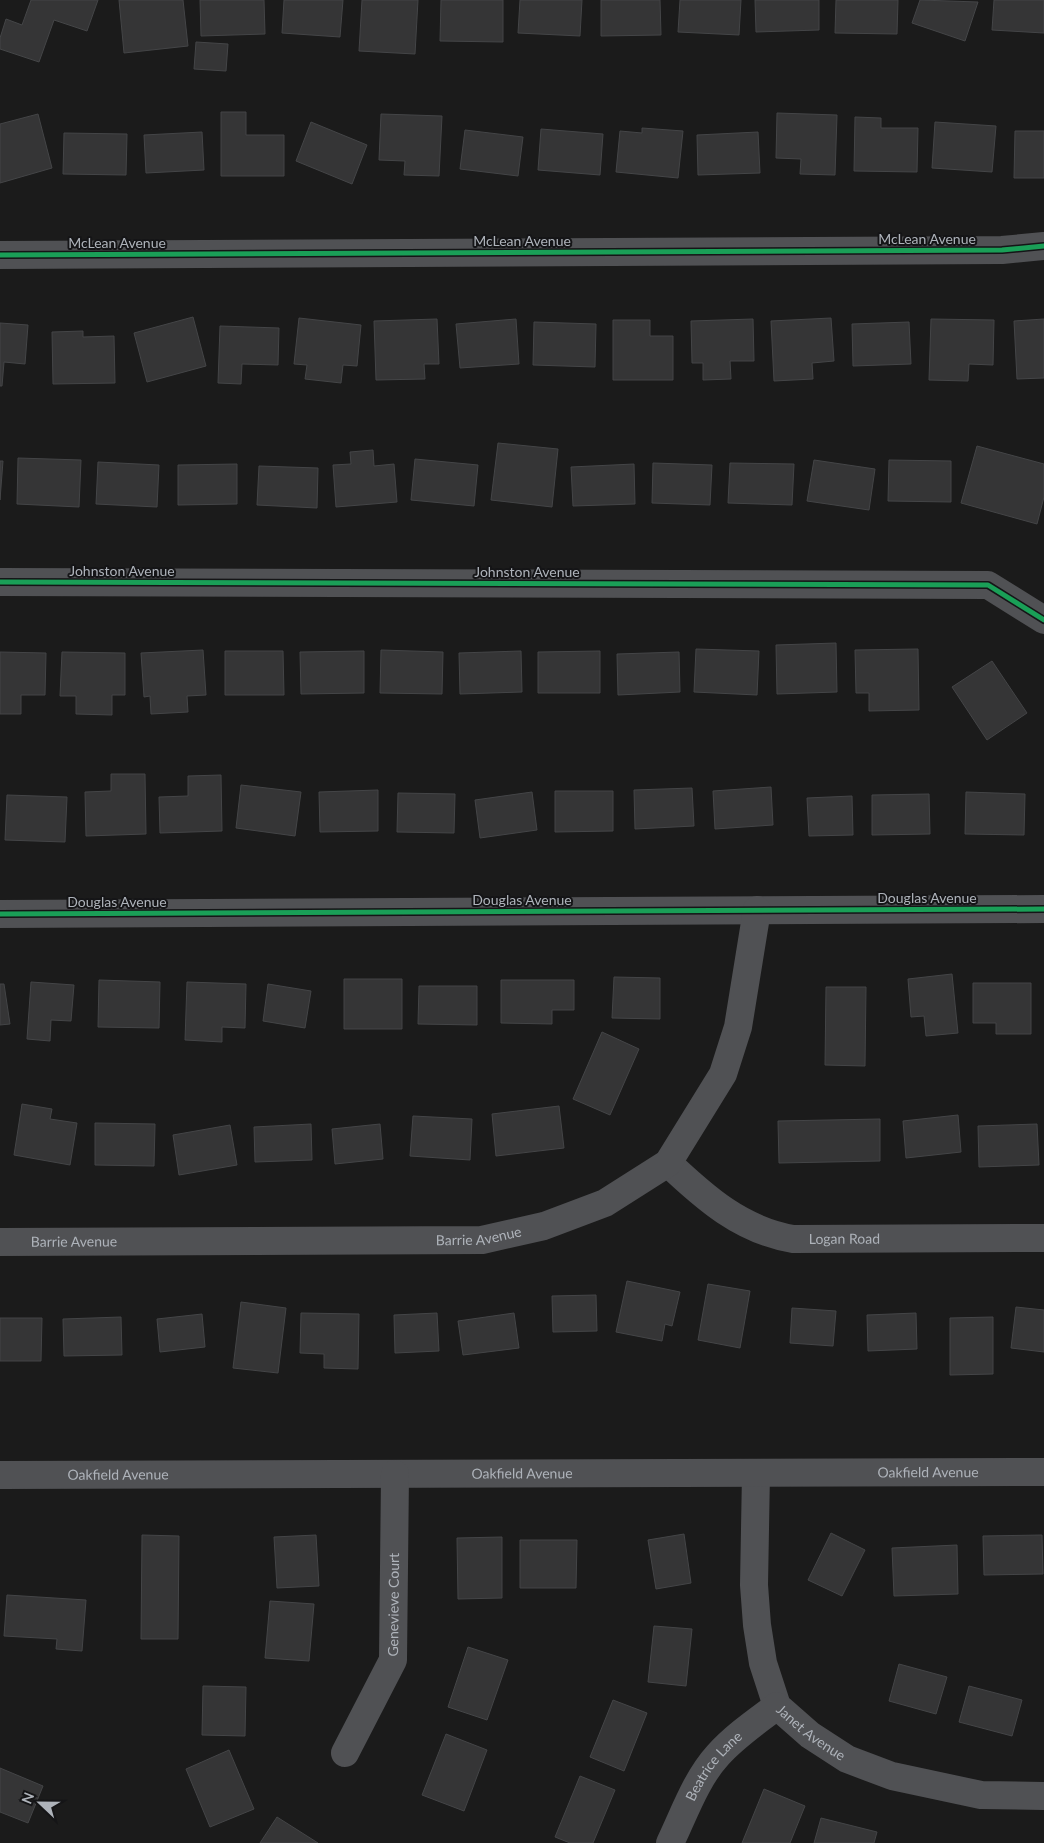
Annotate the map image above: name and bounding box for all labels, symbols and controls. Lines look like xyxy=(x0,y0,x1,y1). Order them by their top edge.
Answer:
street label: McLean Avenue xyxy=(878,230,976,247)
street label: McLean Avenue xyxy=(473,232,571,249)
street label: McLean Avenue xyxy=(68,234,166,251)
street label: Johnston Avenue xyxy=(69,562,175,579)
street label: Johnston Avenue xyxy=(474,563,580,580)
street label: Douglas Avenue xyxy=(877,889,977,906)
street label: Douglas Avenue xyxy=(472,891,572,908)
street label: Douglas Avenue xyxy=(67,893,167,910)
street label: Barrie Avenue xyxy=(436,1222,523,1248)
street label: Logan Road xyxy=(809,1230,880,1247)
street label: Barrie Avenue xyxy=(31,1233,117,1250)
street label: Oakfield Avenue xyxy=(877,1463,979,1480)
street label: Oakfield Avenue xyxy=(471,1464,573,1482)
street label: Oakfield Avenue xyxy=(67,1466,169,1483)
street label: Genevieve Court xyxy=(384,1553,402,1657)
street label: Janet Avenue xyxy=(773,1701,849,1764)
street label: Beatrice Lane xyxy=(681,1727,745,1804)
north arrow xyxy=(15,1778,65,1828)
text: N xyxy=(18,1790,37,1806)

